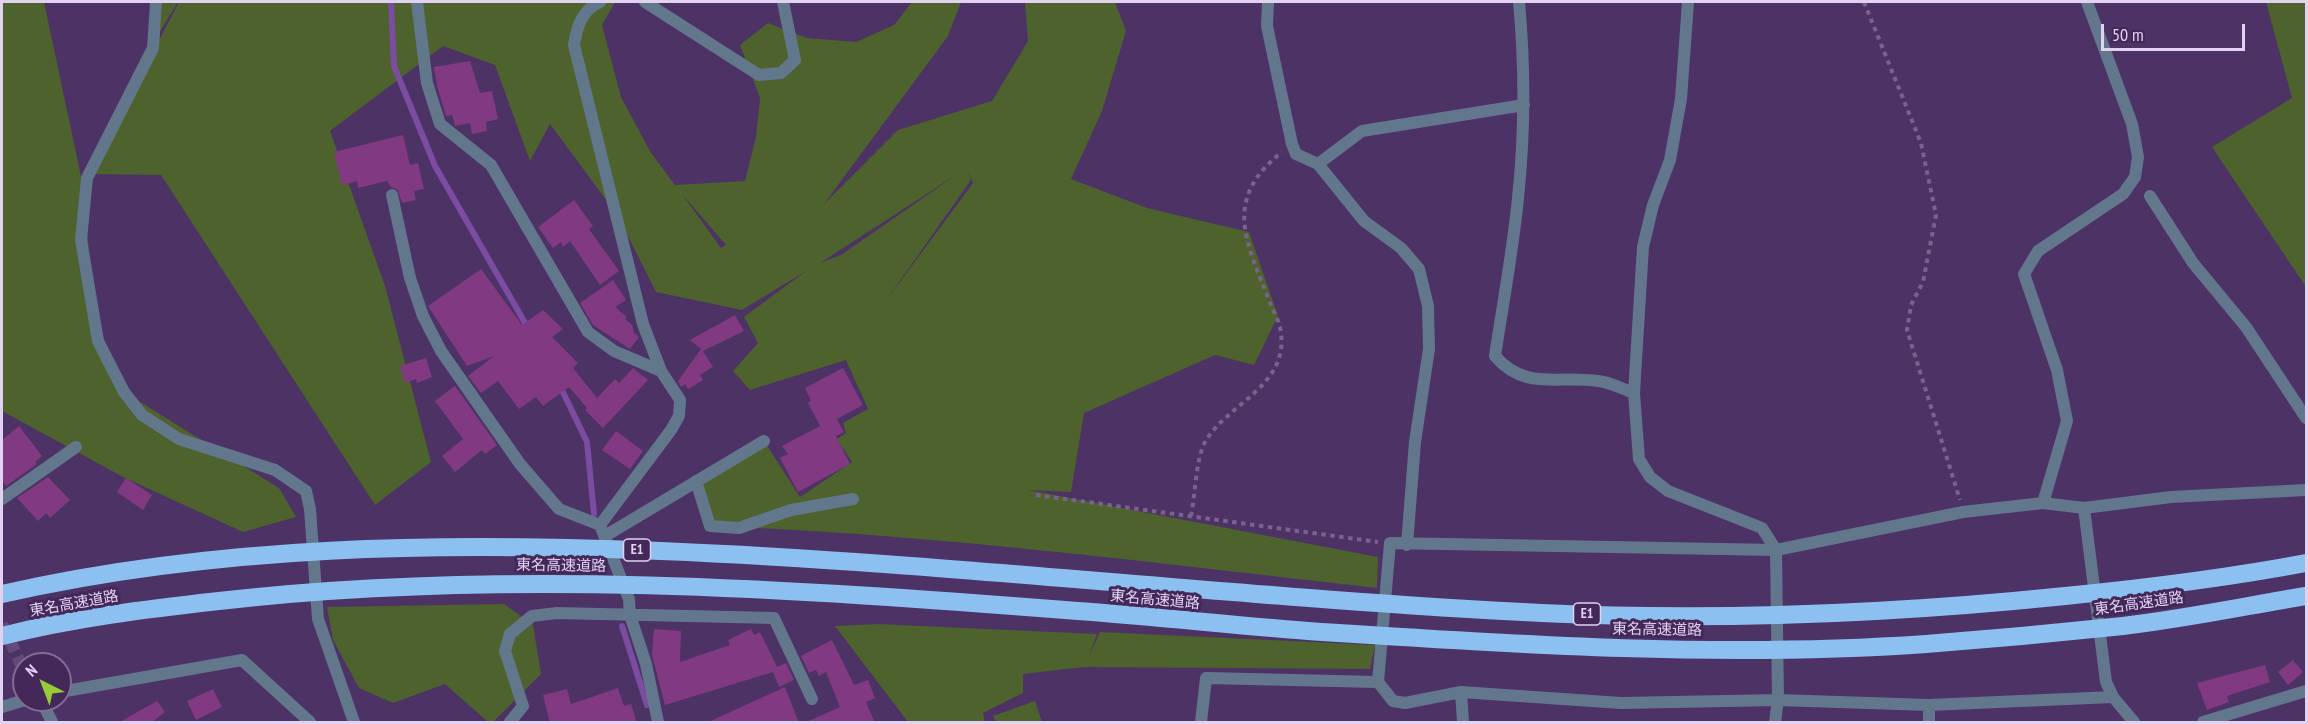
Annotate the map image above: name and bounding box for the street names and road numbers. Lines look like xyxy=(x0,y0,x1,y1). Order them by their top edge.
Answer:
road number: E1 xyxy=(624,539,650,561)
street label: 東名高速道路 xyxy=(516,556,606,576)
street label: 東名高速道路 xyxy=(28,587,120,621)
street label: 東名高速道路 xyxy=(1109,587,1201,613)
street label: 東名高速道路 xyxy=(2093,589,2185,619)
road number: E1 xyxy=(1574,603,1600,625)
street label: 東名高速道路 xyxy=(1612,620,1702,640)

